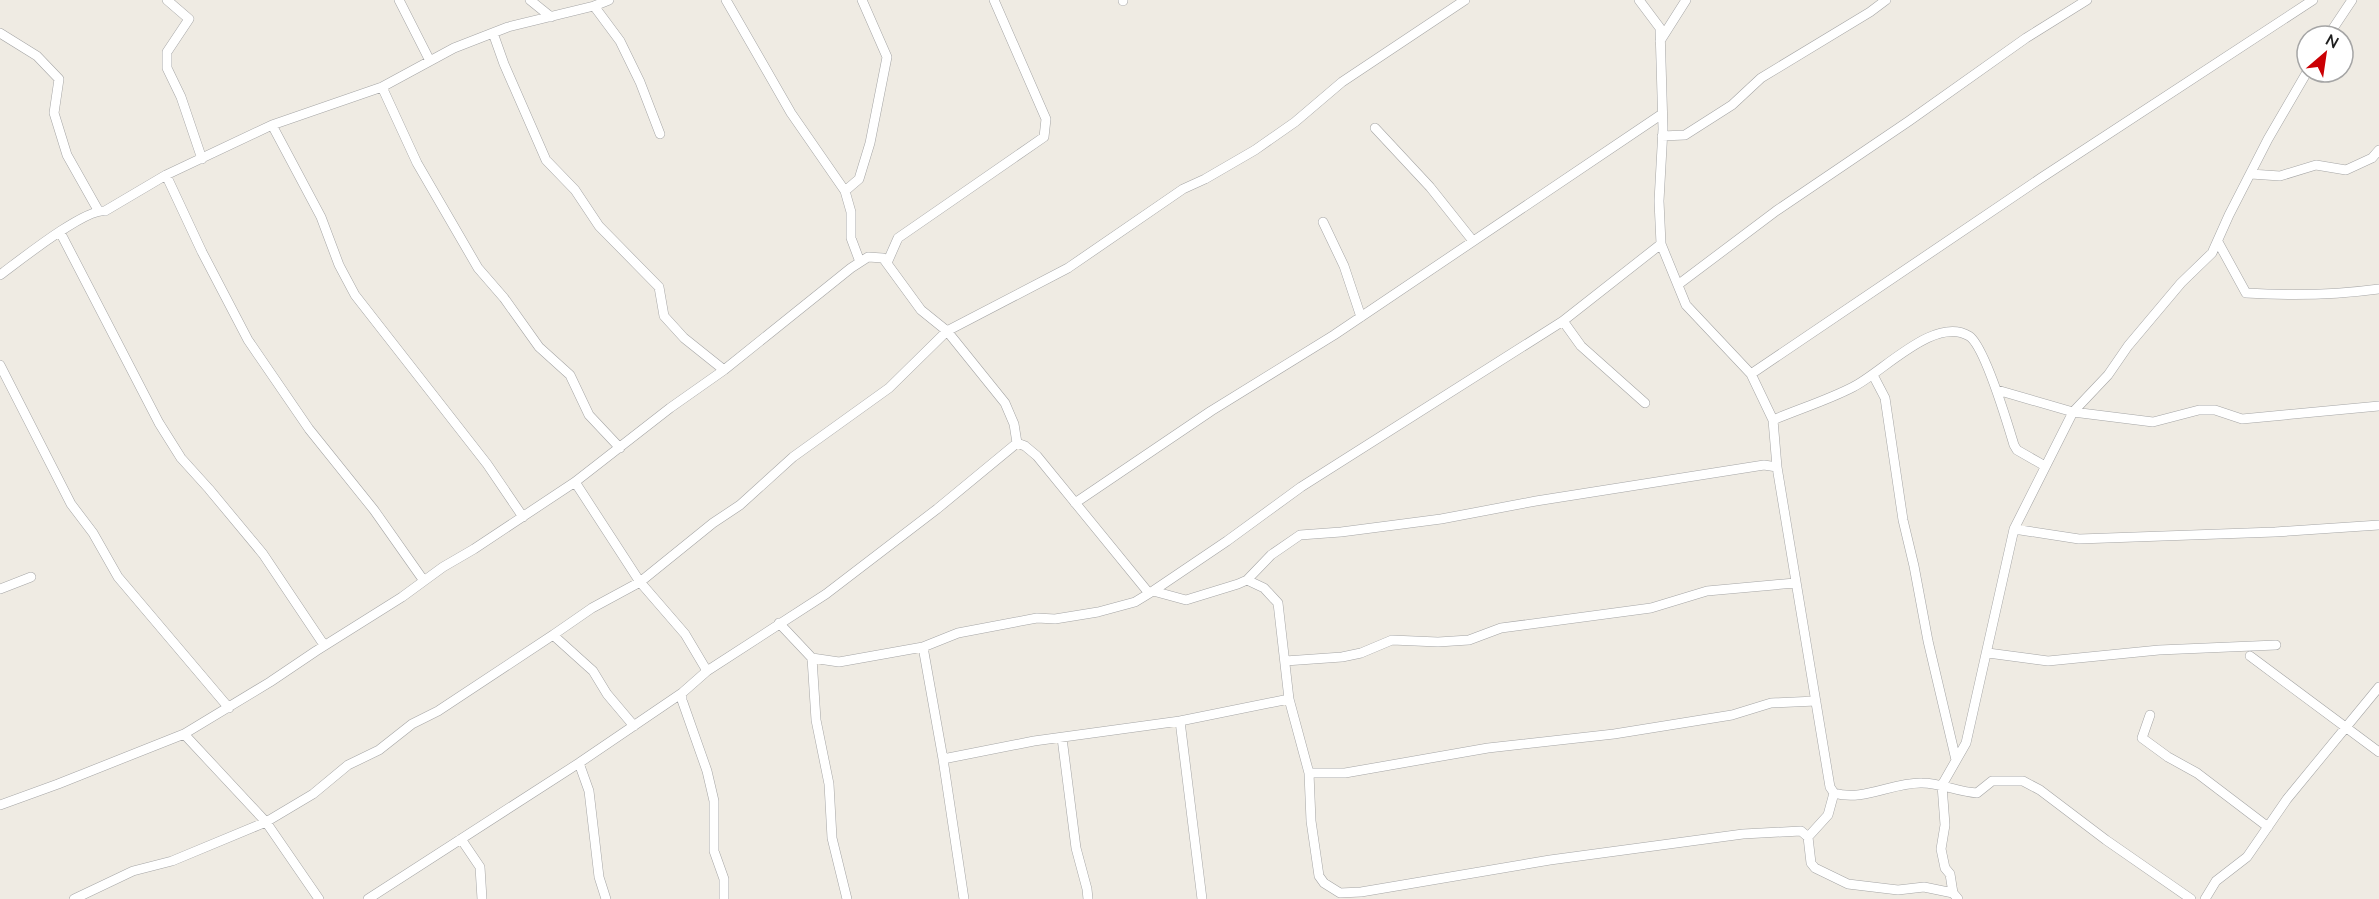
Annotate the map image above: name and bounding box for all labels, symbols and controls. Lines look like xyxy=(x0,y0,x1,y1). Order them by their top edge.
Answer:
north arrow xyxy=(2295,24,2355,84)
text: N xyxy=(2321,29,2342,54)

